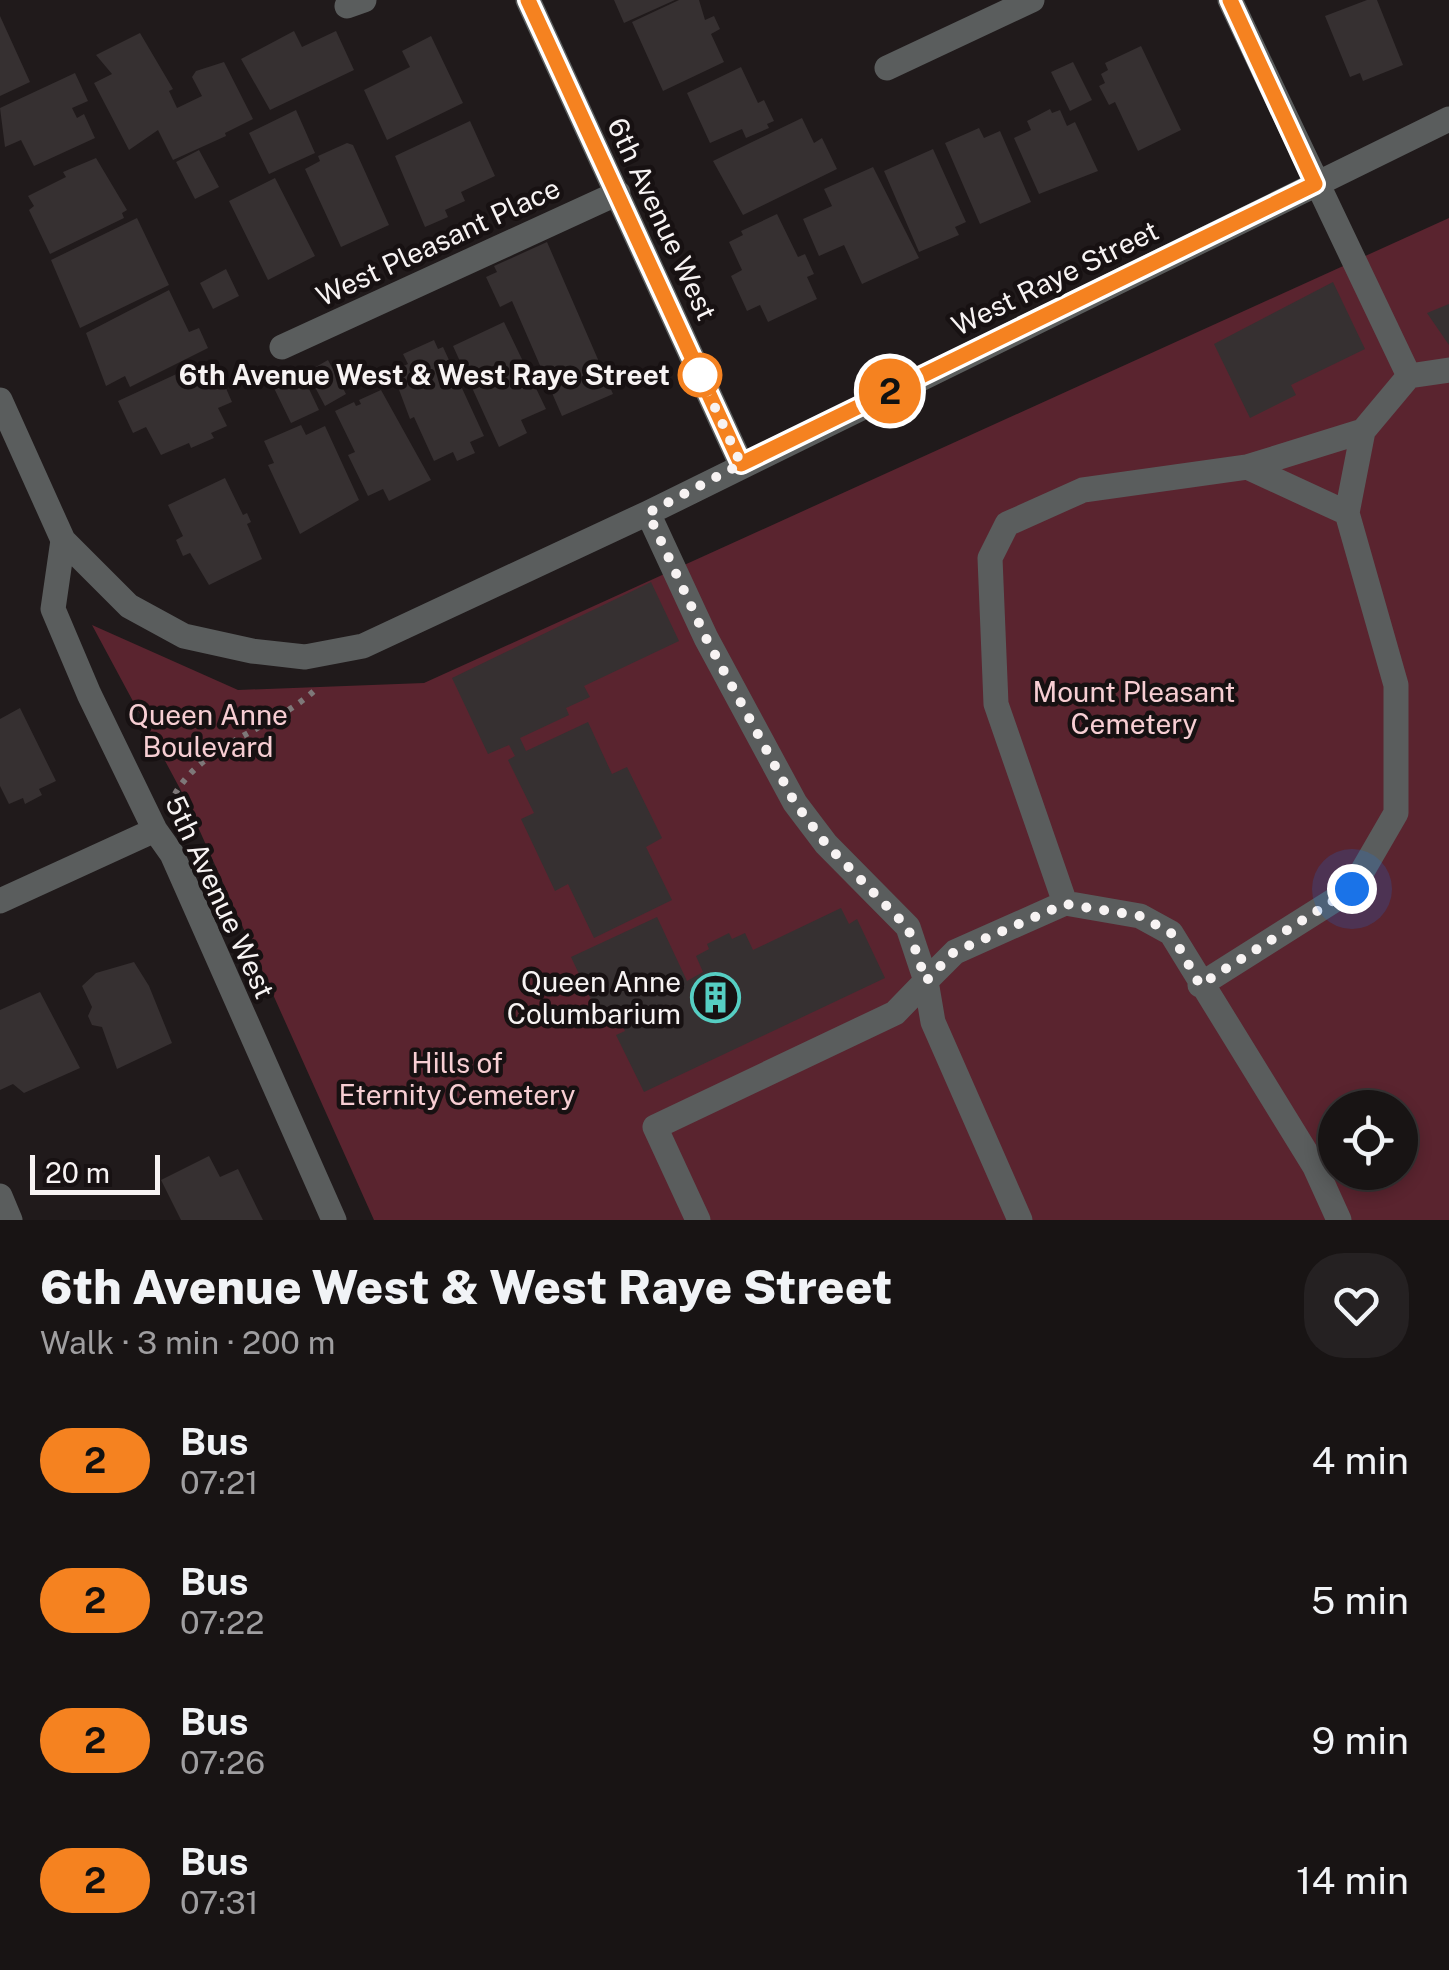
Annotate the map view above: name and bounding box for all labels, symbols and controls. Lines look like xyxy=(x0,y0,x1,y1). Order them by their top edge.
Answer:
street label: 6th Avenue West xyxy=(601,112,724,325)
street label: West Pleasant Place xyxy=(311,171,565,312)
street label: West Raye Street xyxy=(946,213,1163,342)
marker: 6th Avenue West & West Raye Street xyxy=(679,354,721,396)
place label: 6th Avenue West & West Raye Street xyxy=(179,358,670,391)
line badge: 2 xyxy=(858,358,922,424)
text: 2 xyxy=(879,371,901,412)
park label: Mount Pleasant Cemetery xyxy=(1033,675,1235,740)
park label: Queen Anne Boulevard xyxy=(128,698,288,763)
street label: 5th Avenue West xyxy=(159,790,282,1003)
your location xyxy=(1327,864,1377,914)
place label: Queen Anne Columbarium xyxy=(507,965,681,1030)
building icon: Queen Anne Columbarium xyxy=(690,972,742,1024)
park label: Hills of Eternity Cemetery xyxy=(339,1046,575,1111)
map controls xyxy=(1318,1090,1418,1190)
button: locate xyxy=(1318,1090,1418,1190)
scale bar xyxy=(30,1150,160,1194)
text: 20 m xyxy=(45,1156,110,1189)
button: heart xyxy=(1304,1253,1409,1358)
text: 6th Avenue West & West Raye Street xyxy=(40,1258,892,1315)
text: Walk · 3 min · 200 m xyxy=(40,1324,335,1361)
text: Bus xyxy=(180,1419,249,1464)
text: 4 min xyxy=(1311,1438,1409,1483)
text: 2 xyxy=(84,1440,106,1481)
text: 07:21 xyxy=(180,1464,258,1501)
text: Bus xyxy=(180,1559,249,1604)
text: 5 min xyxy=(1311,1578,1409,1623)
text: 2 xyxy=(84,1580,106,1621)
text: 07:22 xyxy=(180,1604,264,1641)
text: Bus xyxy=(180,1699,249,1744)
text: 9 min xyxy=(1312,1718,1409,1763)
text: 2 xyxy=(84,1720,106,1761)
text: 07:26 xyxy=(180,1744,265,1781)
text: Bus xyxy=(180,1839,249,1884)
text: 14 min xyxy=(1296,1858,1409,1903)
text: 2 xyxy=(84,1860,106,1901)
text: 07:31 xyxy=(180,1884,259,1921)

